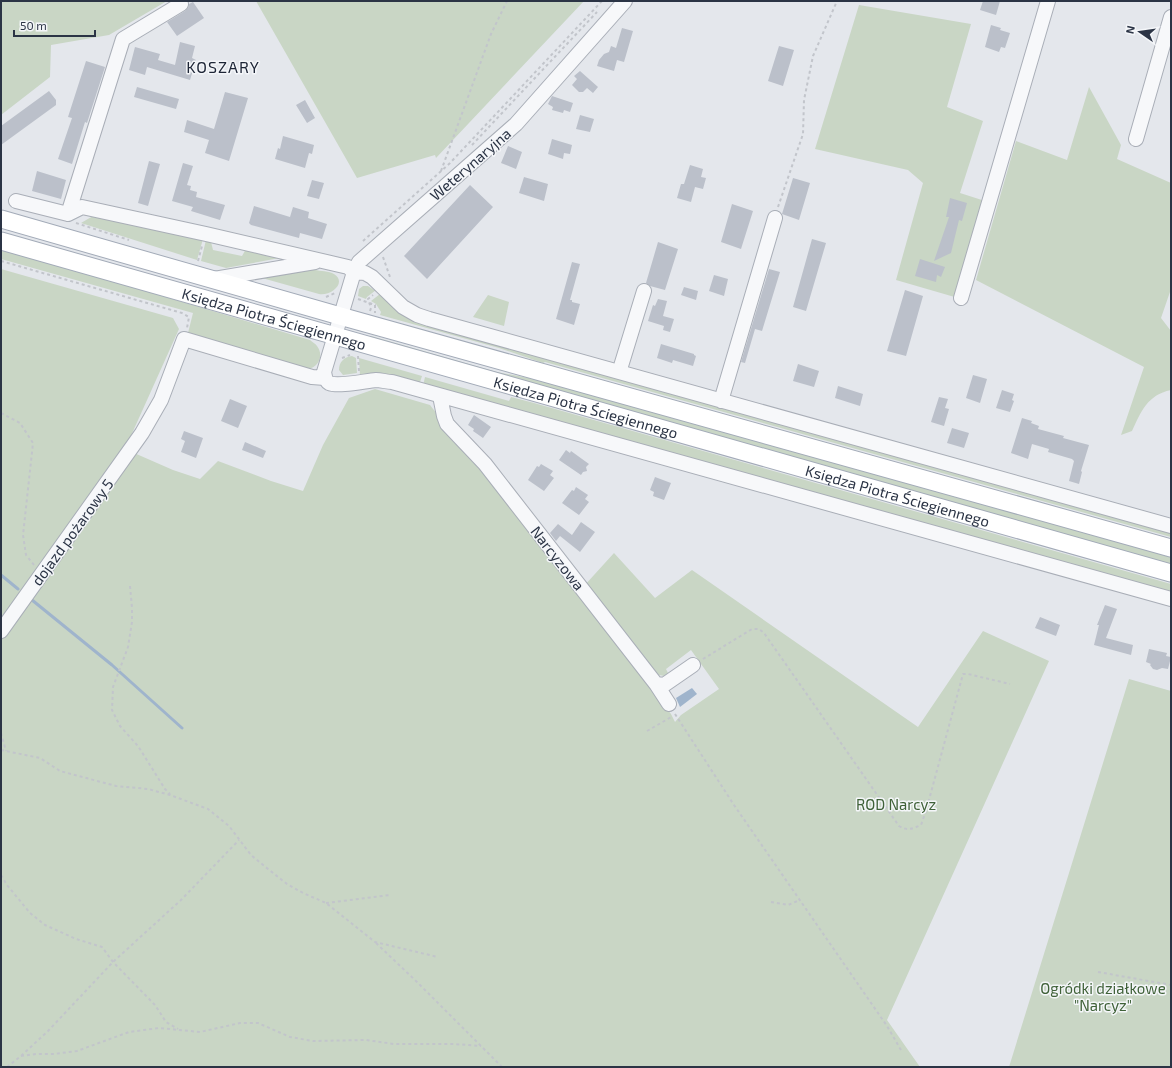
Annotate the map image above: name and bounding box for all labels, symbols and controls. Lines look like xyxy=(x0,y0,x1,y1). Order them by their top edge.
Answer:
scale bar xyxy=(14,12,95,38)
north arrow xyxy=(1120,12,1160,52)
text: 50 m xyxy=(20,18,47,32)
text: N xyxy=(1123,24,1137,35)
district label: KOSZARY xyxy=(186,57,260,76)
street label: Weterynaryjna xyxy=(426,124,515,205)
street label: Księdza Piotra Ściegiennego xyxy=(180,284,368,353)
street label: Księdza Piotra Ściegiennego xyxy=(492,372,680,442)
street label: Księdza Piotra Ściegiennego xyxy=(803,461,992,530)
street label: dojazd pożarowy 5 xyxy=(27,475,118,589)
street label: Narcyzowa xyxy=(527,522,589,594)
park label: ROD Narcyz xyxy=(856,795,936,813)
park label: Ogródki działkowe "Narcyz" xyxy=(1040,979,1166,1014)

